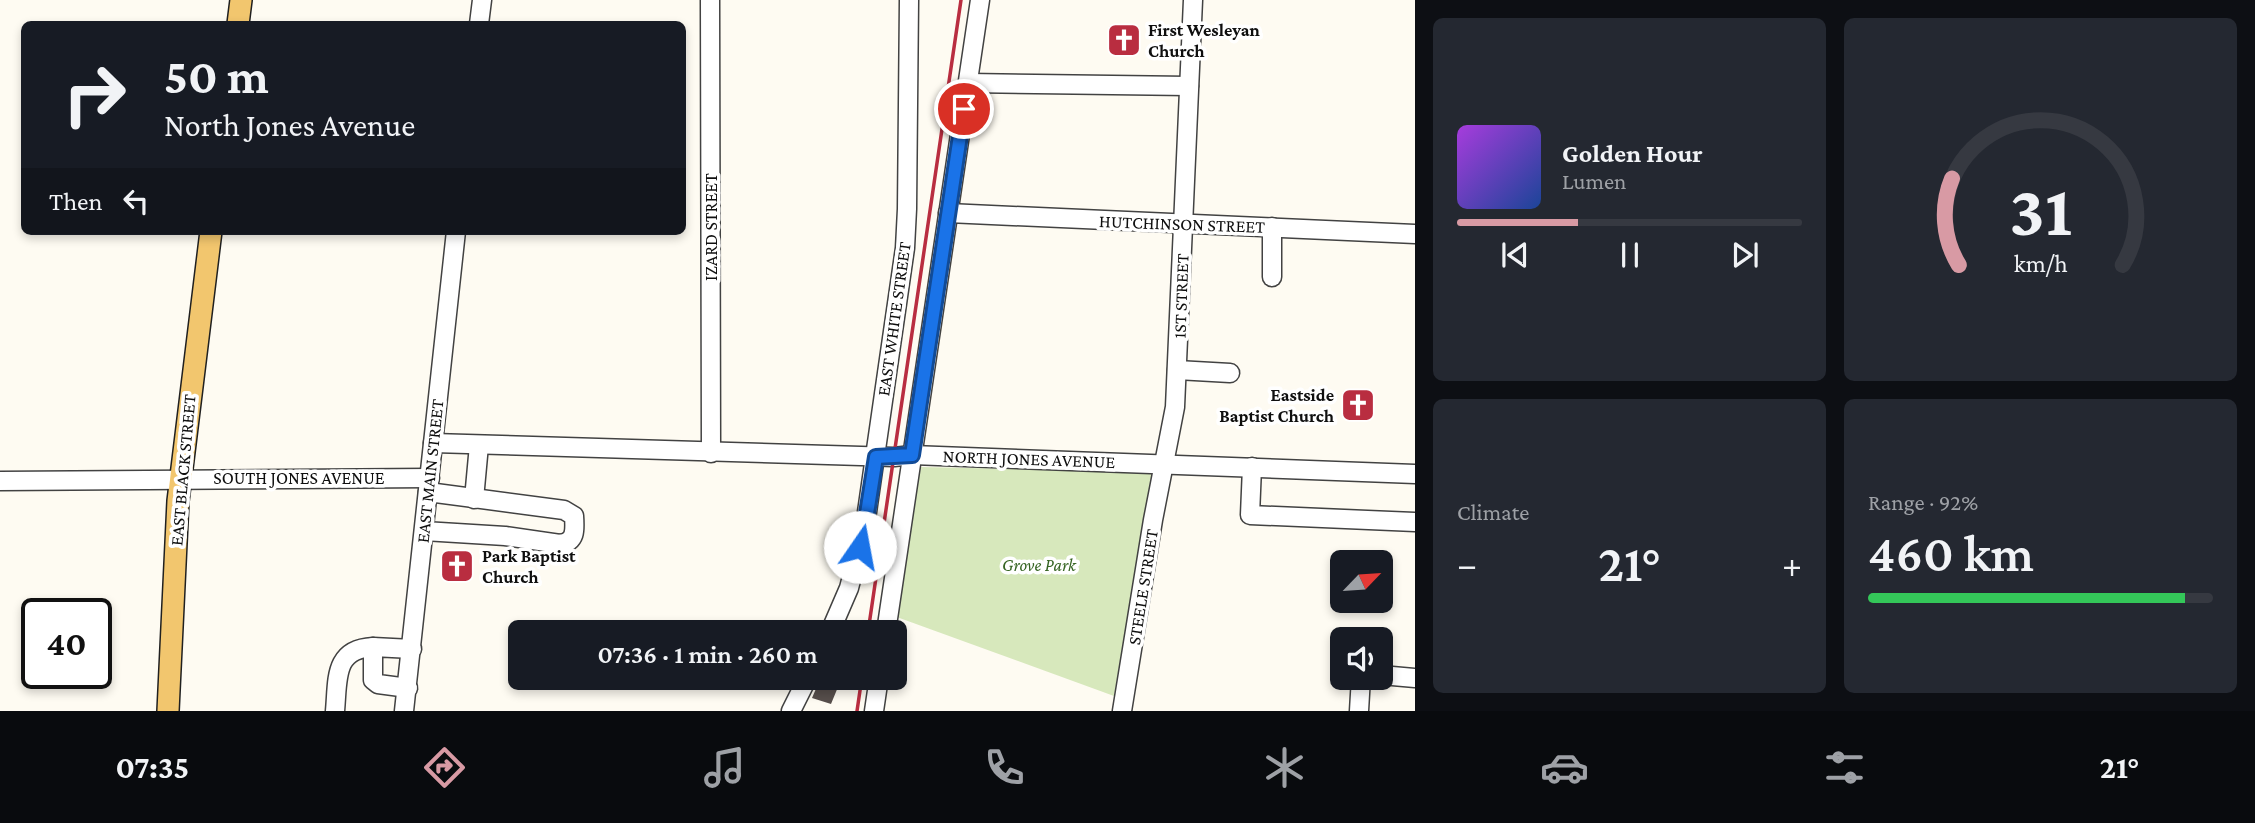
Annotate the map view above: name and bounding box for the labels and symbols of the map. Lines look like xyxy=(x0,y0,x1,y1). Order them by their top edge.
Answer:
place label: First Wesleyan Church xyxy=(1148,20,1260,61)
church icon: First Wesleyan Church xyxy=(1105,21,1143,59)
pin xyxy=(934,79,994,139)
street label: IZARD STREET xyxy=(701,173,721,281)
street label: HUTCHINSON STREET xyxy=(1099,211,1265,237)
street label: EAST WHITE STREET xyxy=(873,240,915,397)
street label: 1ST STREET xyxy=(1170,253,1192,339)
place label: Eastside Baptist Church xyxy=(1219,385,1335,426)
church icon: Eastside Baptist Church xyxy=(1339,386,1377,424)
street label: EAST BLACK STREET xyxy=(166,393,200,547)
street label: EAST MAIN STREET xyxy=(412,398,448,544)
street label: NORTH JONES AVENUE xyxy=(942,446,1116,472)
street label: SOUTH JONES AVENUE xyxy=(213,468,385,488)
position arrow xyxy=(823,510,897,584)
street label: STEELE STREET xyxy=(1124,527,1162,646)
place label: Park Baptist Church xyxy=(482,546,576,587)
church icon: Park Baptist Church xyxy=(438,547,476,585)
north arrow xyxy=(1330,550,1393,612)
park label: Grove Park xyxy=(1002,555,1077,575)
speed limit sign: 40 xyxy=(21,598,112,689)

